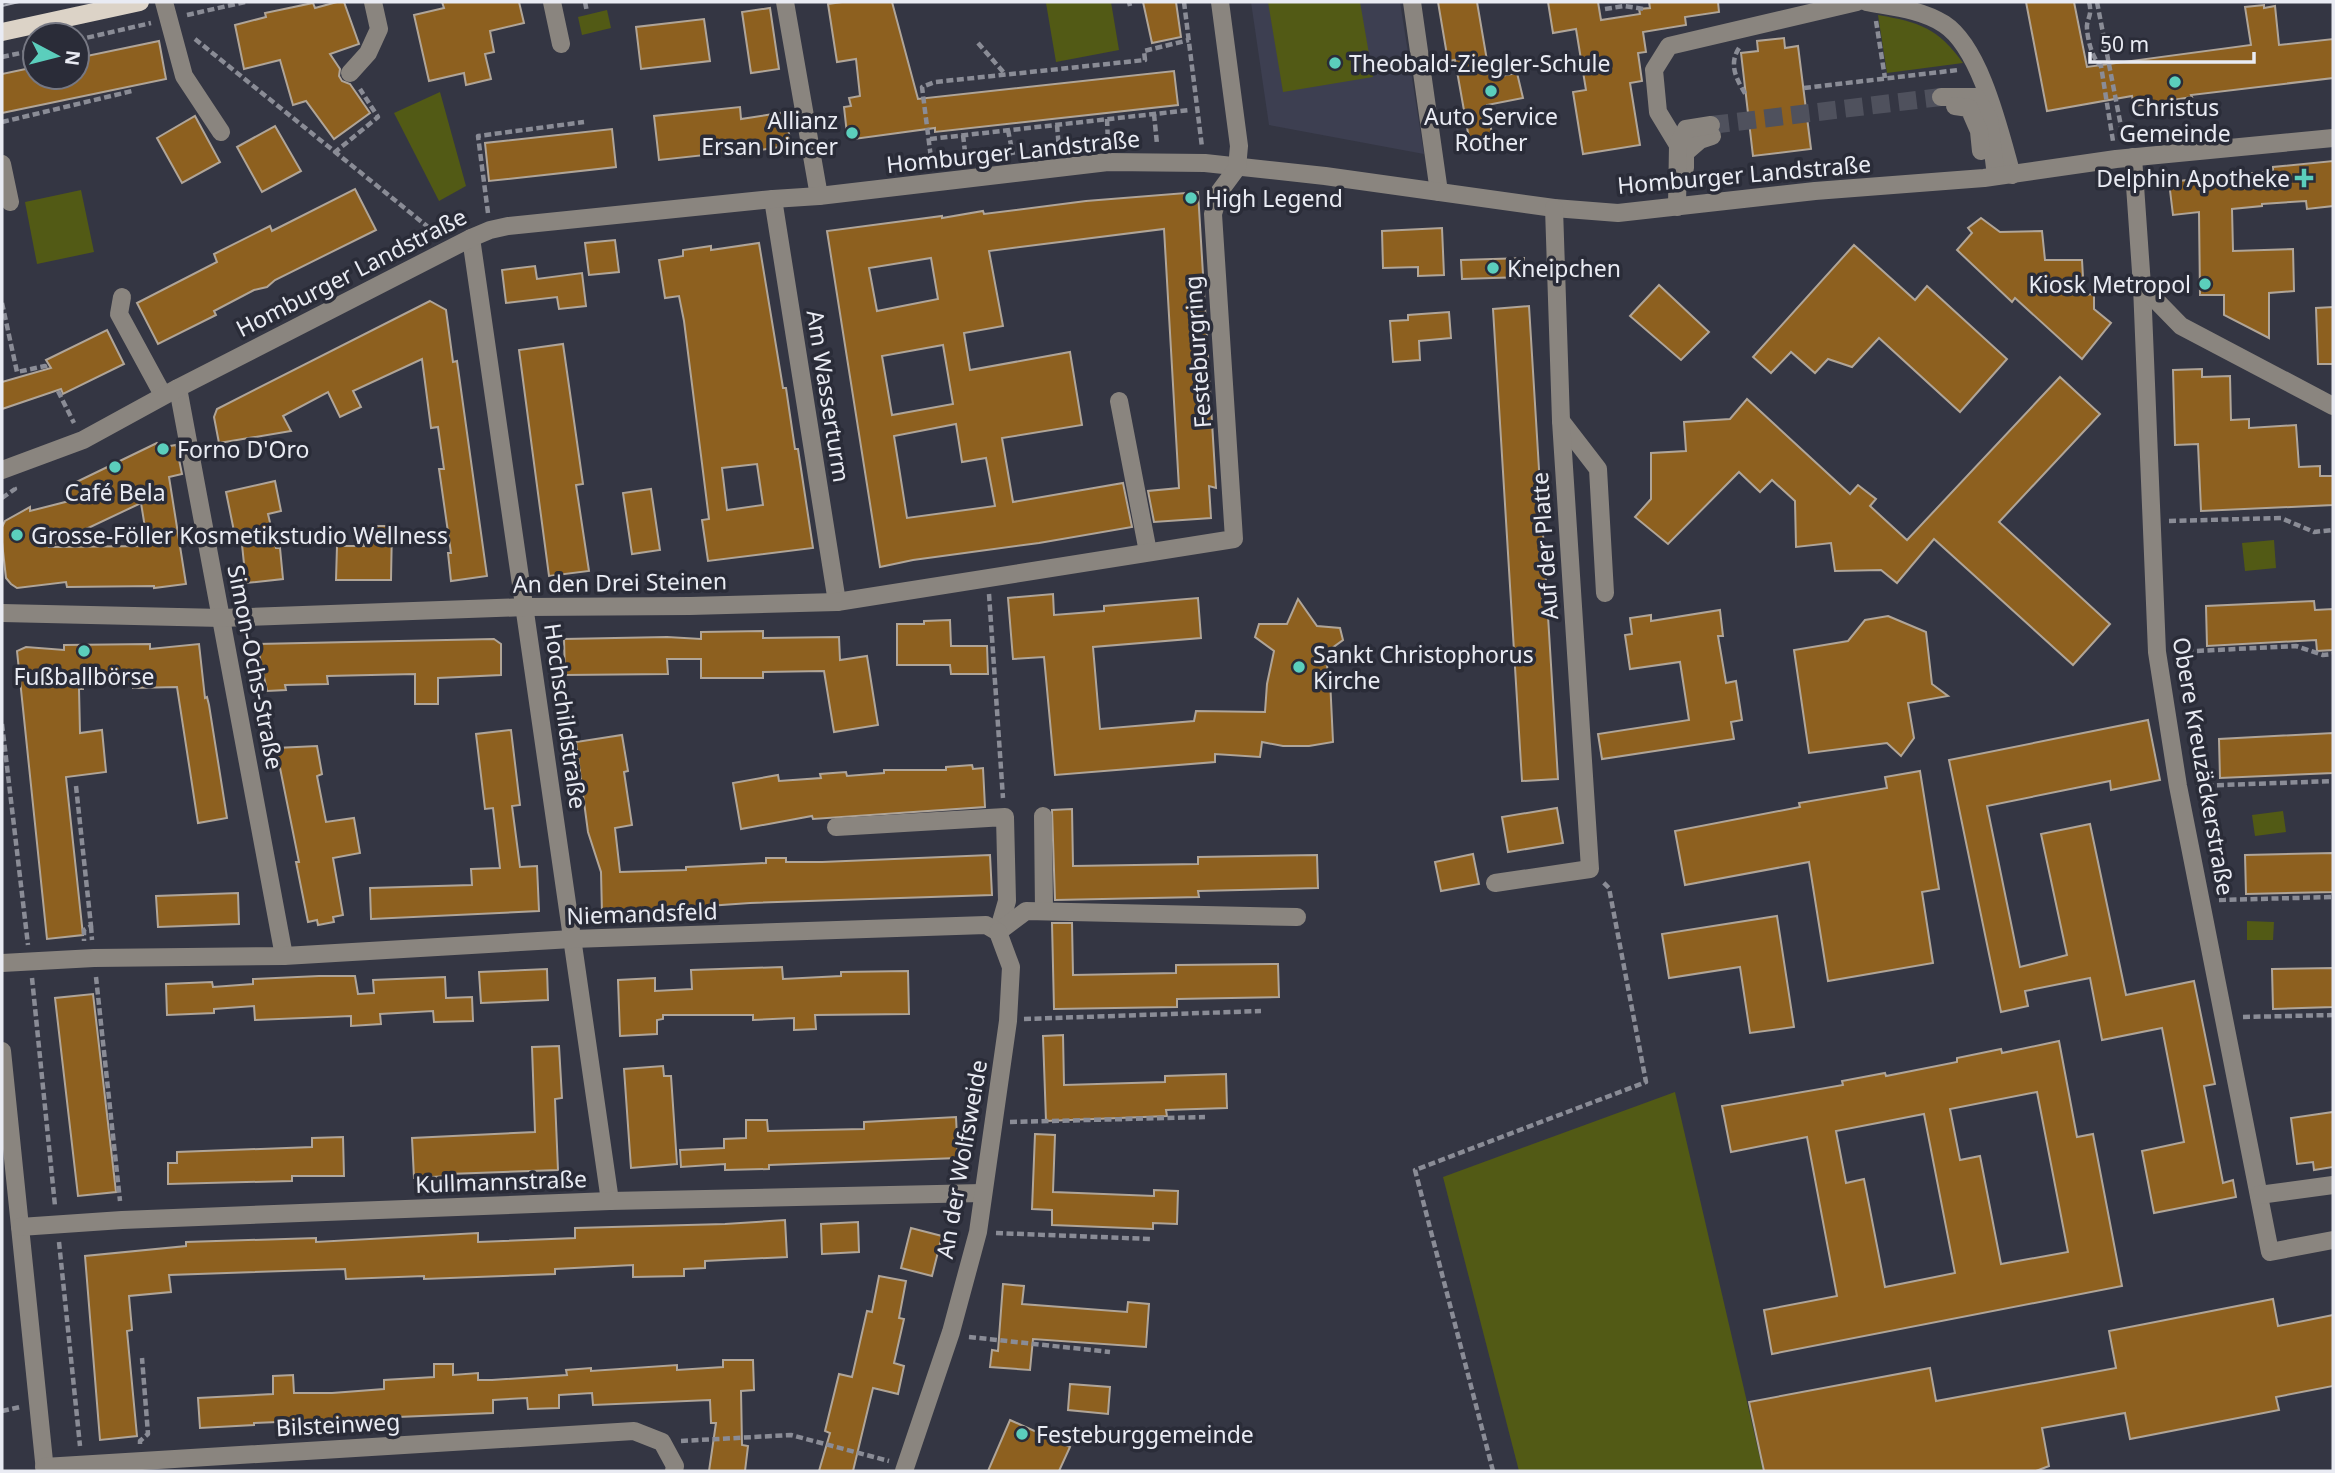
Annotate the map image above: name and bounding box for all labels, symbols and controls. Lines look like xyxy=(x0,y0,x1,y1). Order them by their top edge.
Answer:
north arrow xyxy=(21,21,91,91)
scale bar xyxy=(2090,21,2254,65)
text: 50 m xyxy=(2100,30,2149,58)
place label: Theobald-Ziegler-Schule xyxy=(1349,47,1610,79)
text: N xyxy=(59,49,87,67)
marker: Theobald-Ziegler-Schule xyxy=(1327,55,1343,71)
marker: Christus Gemeinde xyxy=(2167,74,2183,90)
marker: Auto Service Rother xyxy=(1483,83,1499,99)
place label: Christus Gemeinde xyxy=(2119,91,2231,149)
place label: Auto Service Rother xyxy=(1424,100,1558,158)
place label: Allianz Ersan Dincer xyxy=(701,104,838,162)
street label: Homburger Landstraße xyxy=(885,122,1141,180)
marker: Allianz Ersan Dincer xyxy=(844,125,860,141)
street label: Homburger Landstraße xyxy=(1616,147,1872,201)
place label: Delphin Apotheke xyxy=(2096,162,2290,194)
marker: Delphin Apotheke xyxy=(2296,170,2312,186)
place label: High Legend xyxy=(1205,182,1343,214)
marker: High Legend xyxy=(1183,190,1199,206)
street label: Homburger Landstraße xyxy=(230,200,472,344)
place label: Kneipchen xyxy=(1507,252,1621,284)
marker: Kneipchen xyxy=(1485,260,1501,276)
place label: Kiosk Metropol xyxy=(2029,268,2191,300)
street label: Festeburgring xyxy=(1176,275,1218,429)
marker: Kiosk Metropol xyxy=(2197,276,2213,292)
street label: Am Wasserturm xyxy=(800,308,858,484)
place label: Forno D'Oro xyxy=(177,433,309,465)
marker: Forno D'Oro xyxy=(155,441,171,457)
marker: Café Bela xyxy=(107,459,123,475)
street label: Auf der Platte xyxy=(1523,471,1565,621)
place label: Café Bela xyxy=(64,476,166,508)
place label: Grosse-Föller Kosmetikstudio Wellness xyxy=(31,519,448,551)
marker: Grosse-Föller Kosmetikstudio Wellness xyxy=(9,527,25,543)
street label: Simon-Ochs-Straße xyxy=(220,562,292,772)
street label: An den Drei Steinen xyxy=(513,564,727,600)
street label: Hochschildstraße xyxy=(537,621,595,811)
street label: Obere Kreuzäckerstraße xyxy=(2166,634,2242,898)
place label: Sankt Christophorus Kirche xyxy=(1313,638,1534,696)
marker: Fußballbörse xyxy=(76,643,92,659)
marker: Sankt Christophorus Kirche xyxy=(1291,659,1307,675)
place label: Fußballbörse xyxy=(13,660,155,692)
street label: Niemandsfeld xyxy=(566,894,718,932)
street label: An der Wolfsweide xyxy=(928,1057,994,1261)
street label: Kullmannstraße xyxy=(415,1162,587,1200)
street label: Bilsteinweg xyxy=(275,1405,401,1443)
place label: Festeburggemeinde xyxy=(1036,1418,1254,1450)
marker: Festeburggemeinde xyxy=(1014,1426,1030,1442)

